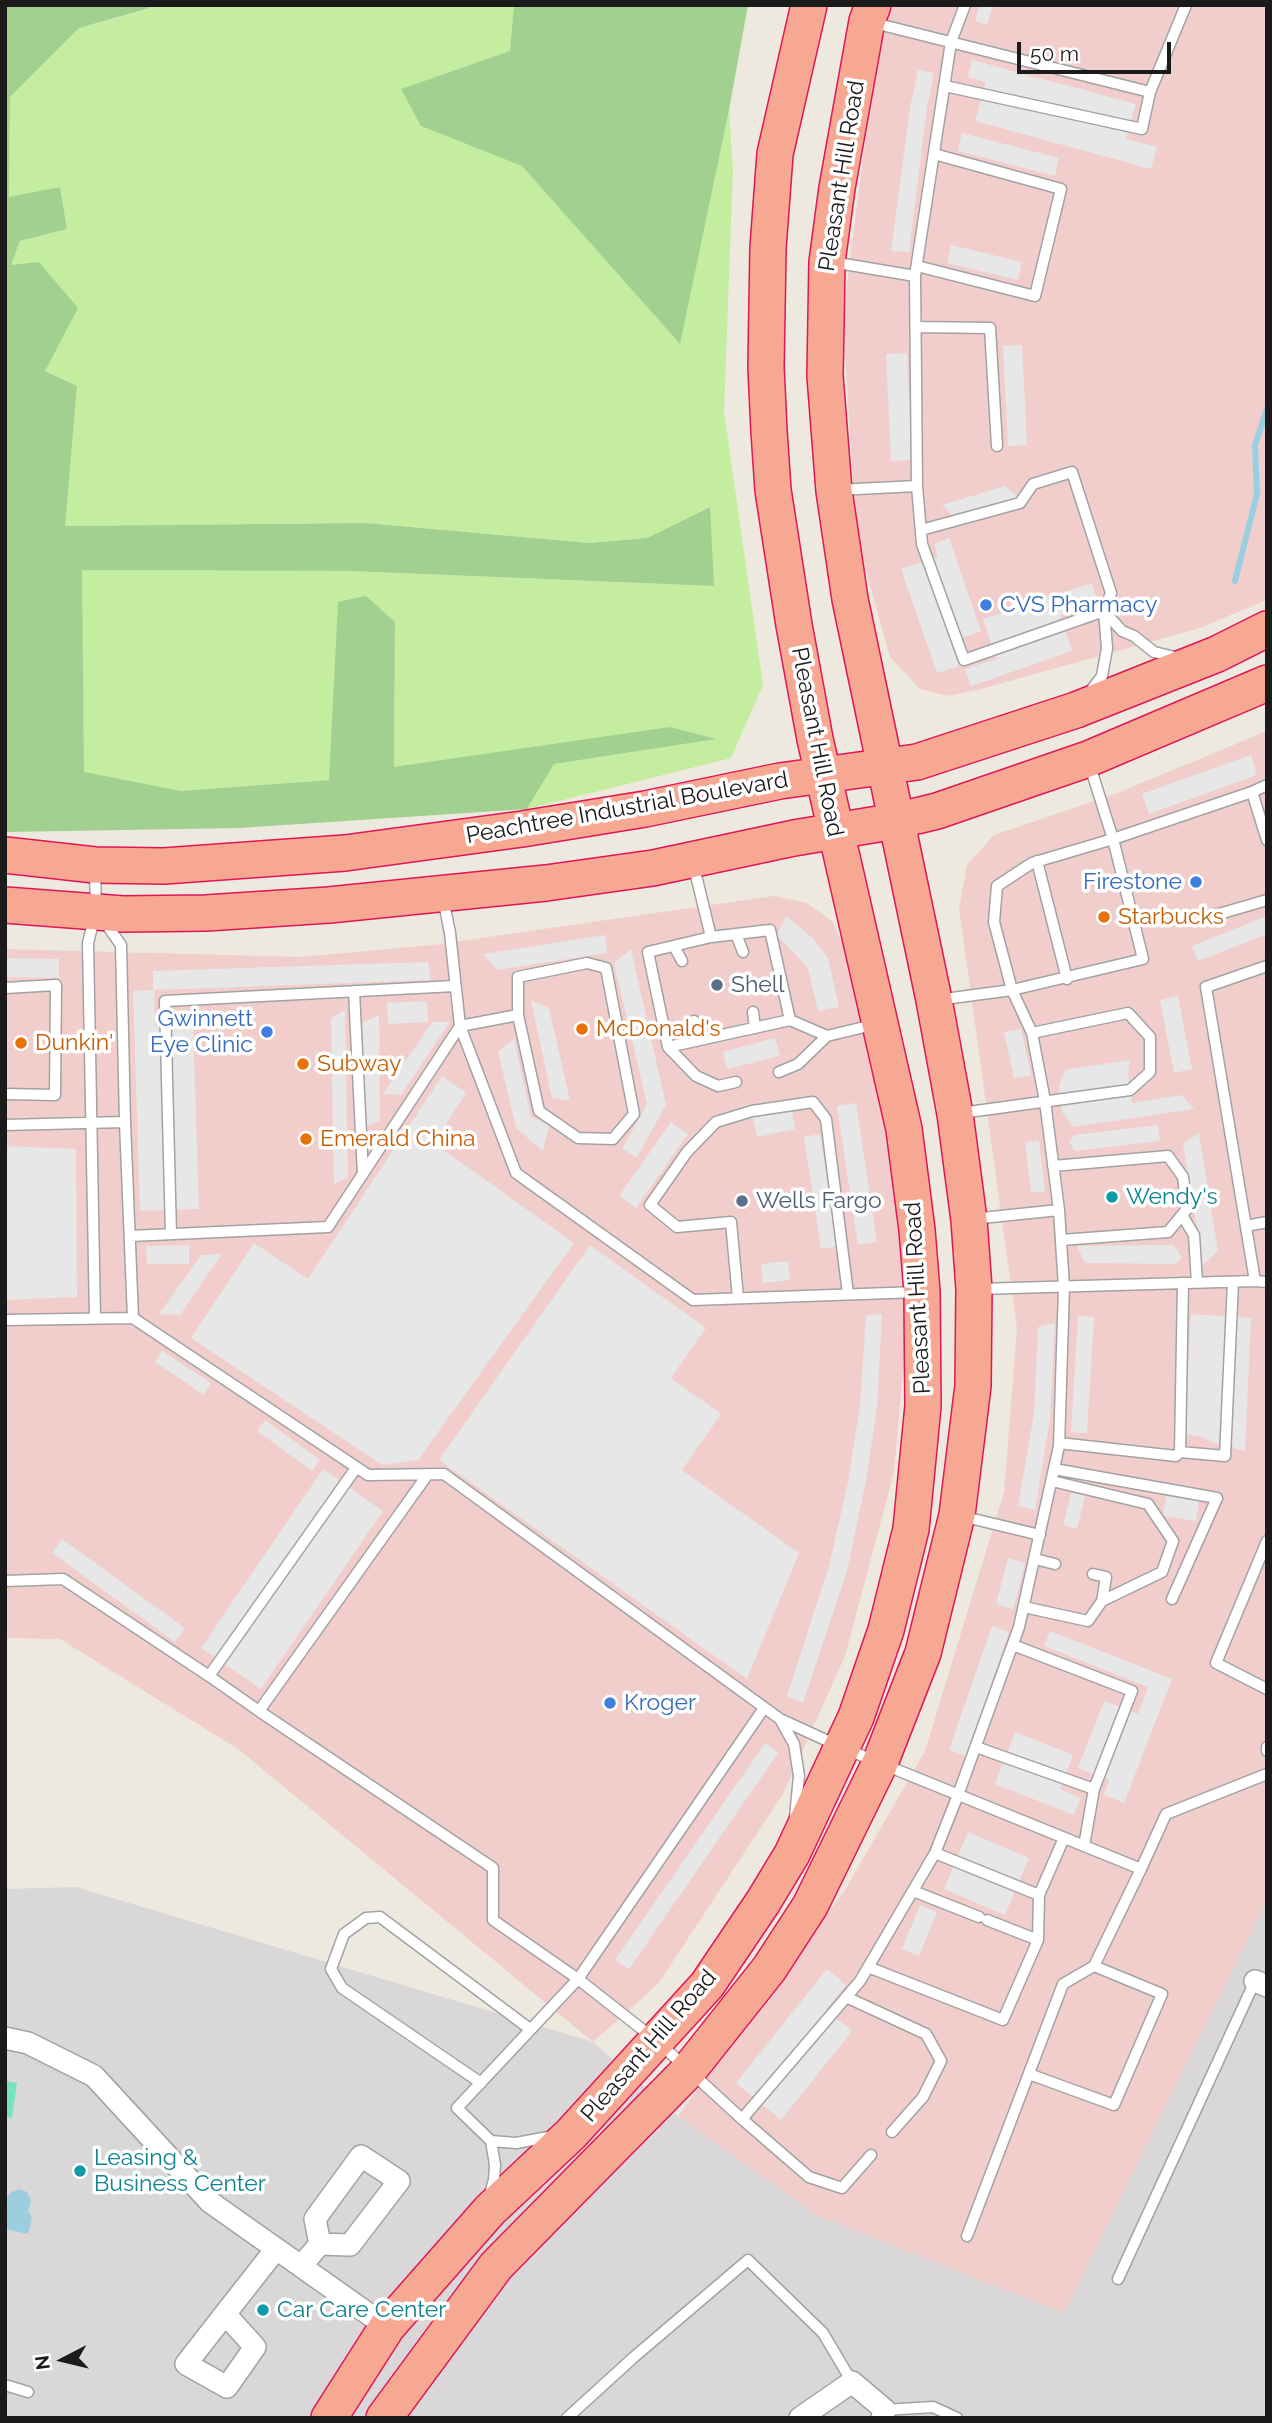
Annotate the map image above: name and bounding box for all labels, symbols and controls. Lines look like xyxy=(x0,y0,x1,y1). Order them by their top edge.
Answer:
scale bar xyxy=(1020,28,1174,72)
text: 50 m xyxy=(1030,41,1079,66)
street label: Pleasant Hill Road xyxy=(813,79,871,273)
place label: CVS Pharmacy xyxy=(1000,591,1157,619)
marker: CVS Pharmacy xyxy=(978,597,994,613)
street label: Pleasant Hill Road xyxy=(785,645,849,839)
street label: Peachtree Industrial Boulevard xyxy=(464,766,790,850)
place label: Firestone xyxy=(1083,868,1182,896)
marker: Firestone xyxy=(1188,874,1204,890)
place label: Starbucks xyxy=(1118,903,1224,931)
marker: Starbucks xyxy=(1096,909,1112,925)
place label: Shell xyxy=(731,971,784,999)
marker: Shell xyxy=(709,977,725,993)
place label: Gwinnett Eye Clinic xyxy=(150,1005,253,1059)
place label: McDonald's xyxy=(596,1015,721,1043)
marker: McDonald's xyxy=(574,1021,590,1037)
marker: Gwinnett Eye Clinic xyxy=(259,1024,275,1040)
place label: Dunkin' xyxy=(35,1029,113,1057)
marker: Dunkin' xyxy=(13,1035,29,1051)
place label: Subway xyxy=(317,1050,401,1078)
marker: Subway xyxy=(295,1056,311,1072)
place label: Emerald China xyxy=(320,1125,476,1153)
marker: Emerald China xyxy=(298,1131,314,1147)
place label: Wendy's xyxy=(1126,1183,1218,1211)
place label: Wells Fargo xyxy=(756,1187,882,1215)
marker: Wendy's xyxy=(1104,1189,1120,1205)
marker: Wells Fargo xyxy=(734,1193,750,1209)
street label: Pleasant Hill Road xyxy=(899,1201,937,1395)
place label: Kroger xyxy=(624,1689,696,1717)
marker: Kroger xyxy=(602,1695,618,1711)
street label: Pleasant Hill Road xyxy=(575,1964,723,2128)
place label: Leasing & Business Center xyxy=(94,2144,266,2198)
marker: Leasing & Business Center xyxy=(72,2163,88,2179)
place label: Car Care Center xyxy=(277,2296,446,2324)
marker: Car Care Center xyxy=(255,2302,271,2318)
north arrow xyxy=(28,2325,98,2395)
text: N xyxy=(30,2354,54,2371)

